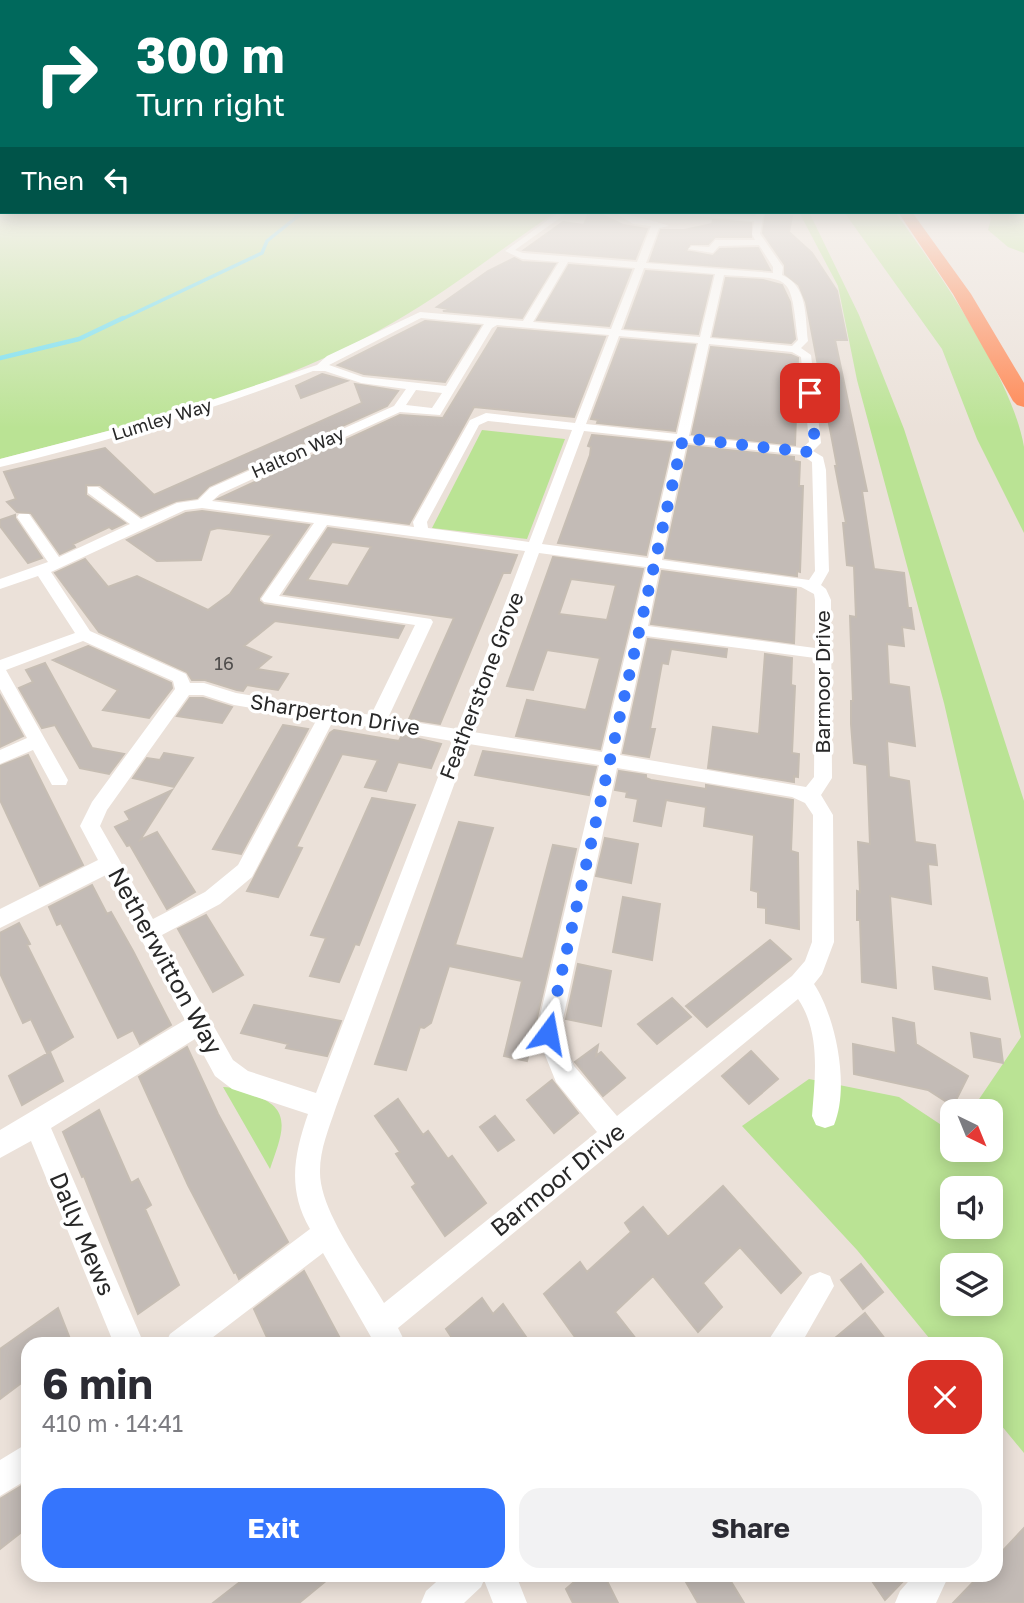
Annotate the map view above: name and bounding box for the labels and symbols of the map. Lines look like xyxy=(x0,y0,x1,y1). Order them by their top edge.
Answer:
pin xyxy=(780,363,840,423)
street label: Lumley Way xyxy=(109,393,214,445)
street label: Halton Way xyxy=(248,422,347,482)
street label: Featherstone Grove xyxy=(433,588,529,783)
street label: Barmoor Drive xyxy=(809,610,835,754)
house number: 16 xyxy=(214,652,234,674)
street label: Sharperton Drive xyxy=(249,688,422,740)
street label: Netherwitton Way xyxy=(103,862,230,1059)
position arrow xyxy=(511,996,585,1070)
north arrow xyxy=(940,1099,1003,1162)
street label: Barmoor Drive xyxy=(484,1116,630,1242)
street label: Dally Mews xyxy=(44,1167,122,1299)

